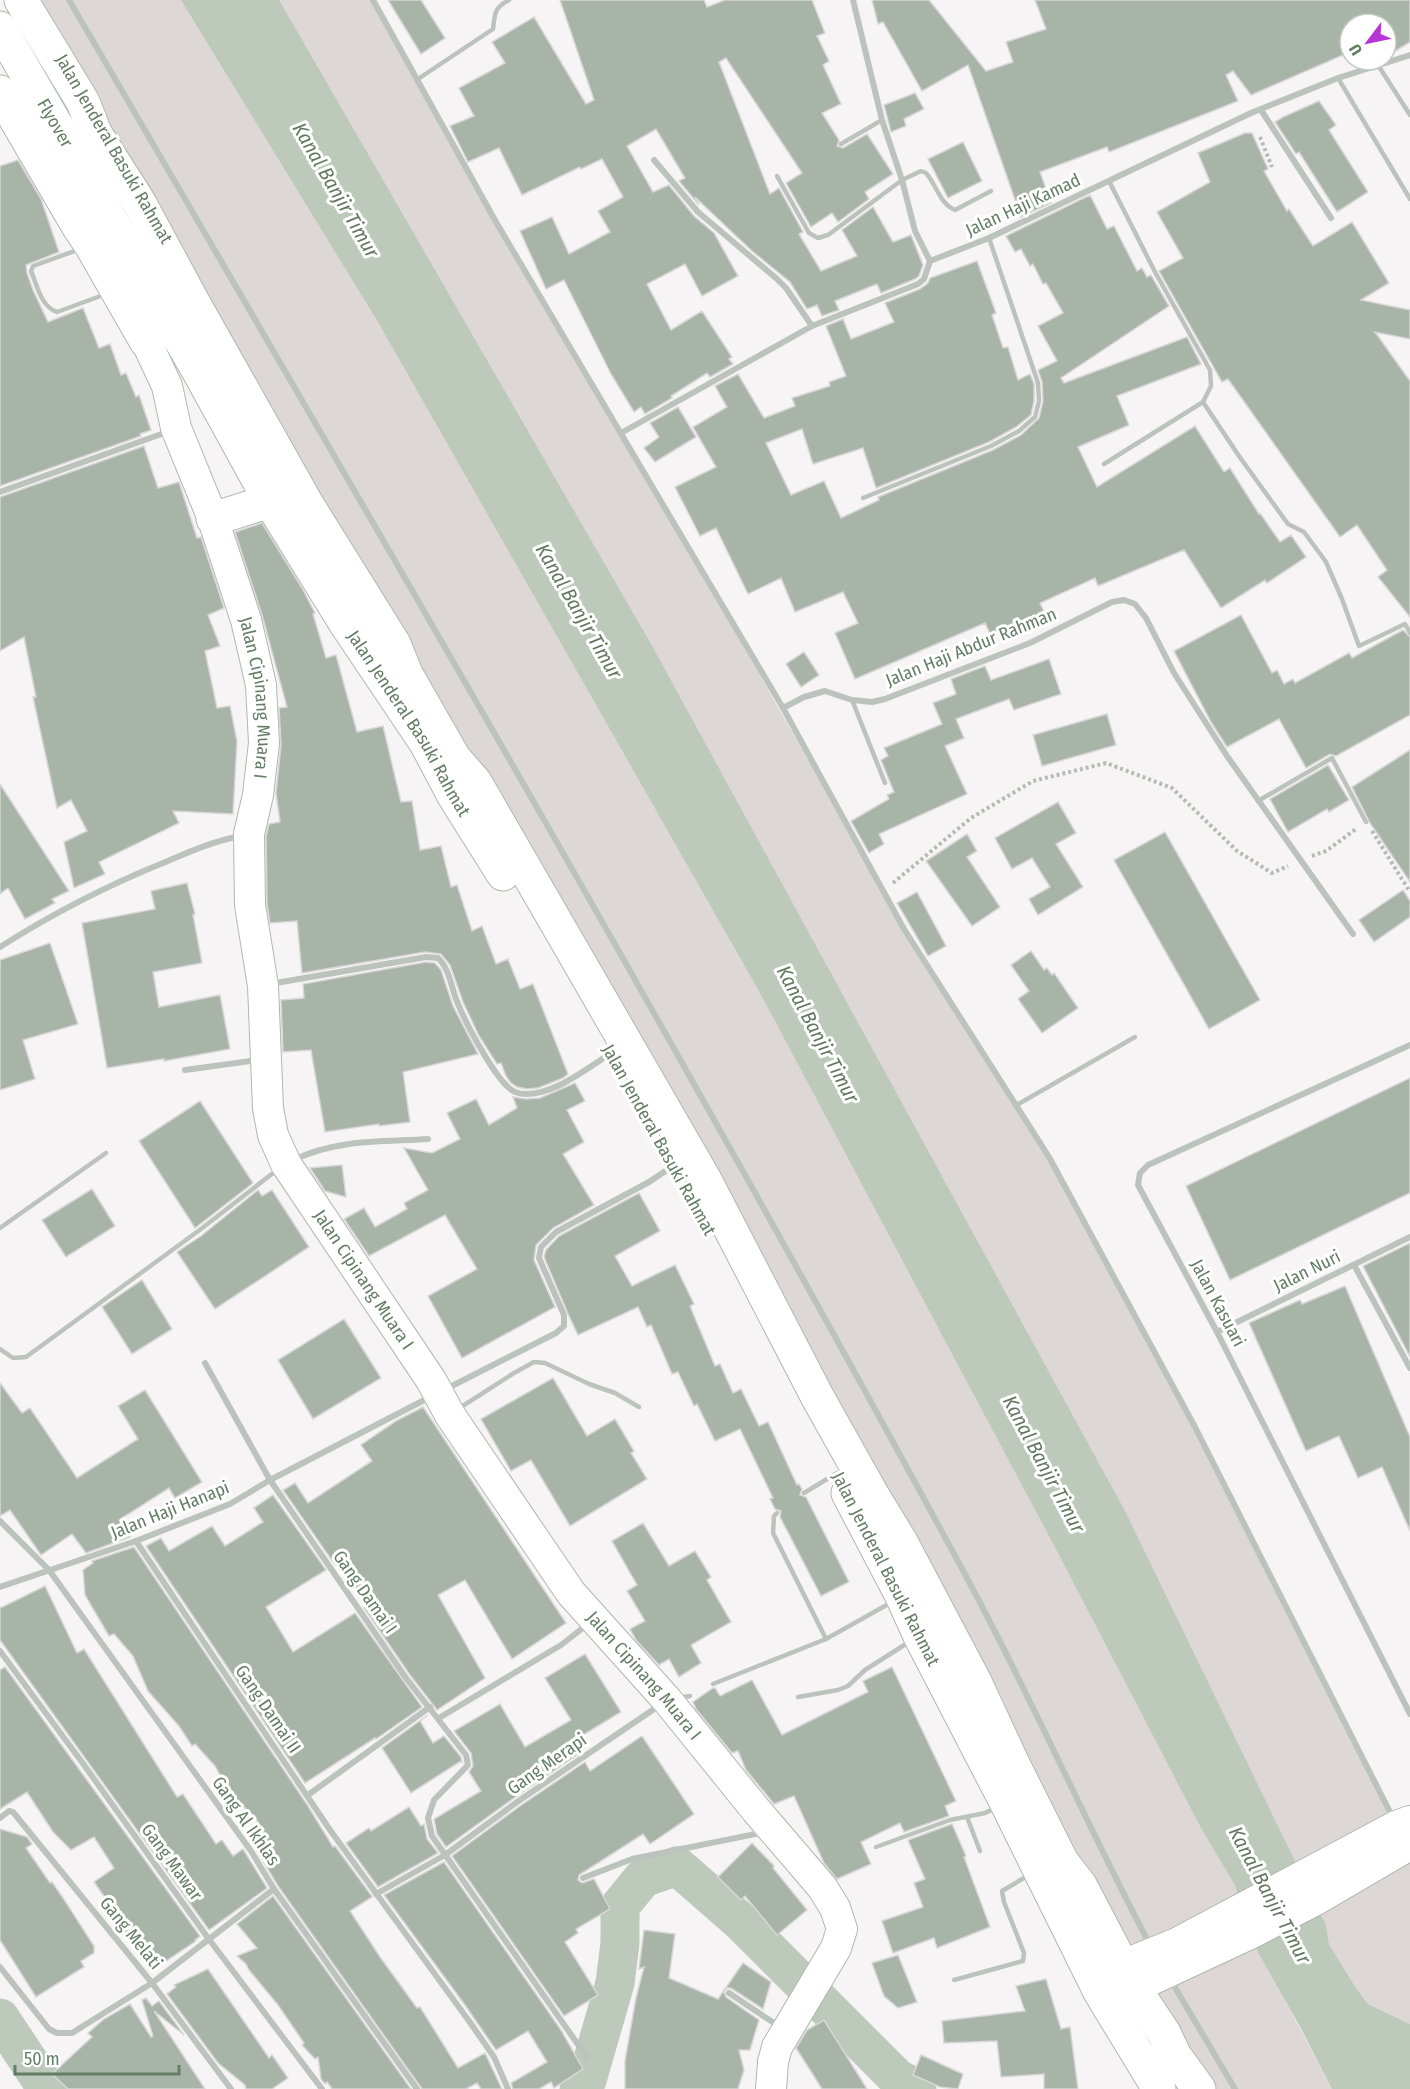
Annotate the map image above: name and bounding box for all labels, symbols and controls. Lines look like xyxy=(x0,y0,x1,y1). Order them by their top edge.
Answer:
north arrow xyxy=(1338,12,1398,72)
text: U xyxy=(1345,41,1366,59)
street label: Jalan Jenderal Basuki Rahmat xyxy=(51,50,177,248)
street label: Flyover xyxy=(32,95,78,152)
water label: Kanal Banjir Timur xyxy=(288,118,385,263)
street label: Jalan Haji Kamad xyxy=(962,169,1084,241)
water label: Kanal Banjir Timur xyxy=(531,539,628,684)
street label: Jalan Haji Abdur Rahman xyxy=(882,603,1060,691)
street label: Jalan Cipinang Muara I xyxy=(235,614,275,780)
street label: Jalan Jenderal Basuki Rahmat xyxy=(342,626,475,821)
water label: Kanal Banjir Timur xyxy=(772,961,865,1108)
street label: Jalan Jenderal Basuki Rahmat xyxy=(597,1041,721,1240)
street label: Jalan Cipinang Muara I xyxy=(309,1206,418,1354)
street label: Jalan Nuri xyxy=(1270,1245,1344,1297)
street label: Jalan Kasuari xyxy=(1186,1256,1250,1350)
water label: Kanal Banjir Timur xyxy=(998,1391,1091,1538)
street label: Jalan Jenderal Basuki Rahmat xyxy=(827,1468,945,1670)
street label: Jalan Haji Hanapi xyxy=(108,1476,232,1544)
street label: Gang Damai I xyxy=(328,1546,402,1638)
street label: Jalan Cipinang Muara I xyxy=(582,1607,706,1744)
street label: Gang Damai II xyxy=(231,1661,305,1757)
street label: Gang Merapi xyxy=(503,1729,591,1799)
street label: Gang Al Ikhlas xyxy=(207,1772,285,1870)
street label: Gang Mawar xyxy=(137,1819,208,1905)
water label: Kanal Banjir Timur xyxy=(1224,1822,1317,1969)
street label: Gang Melati xyxy=(95,1892,167,1974)
scale bar xyxy=(15,2038,178,2076)
text: 50 m xyxy=(24,2048,60,2070)

